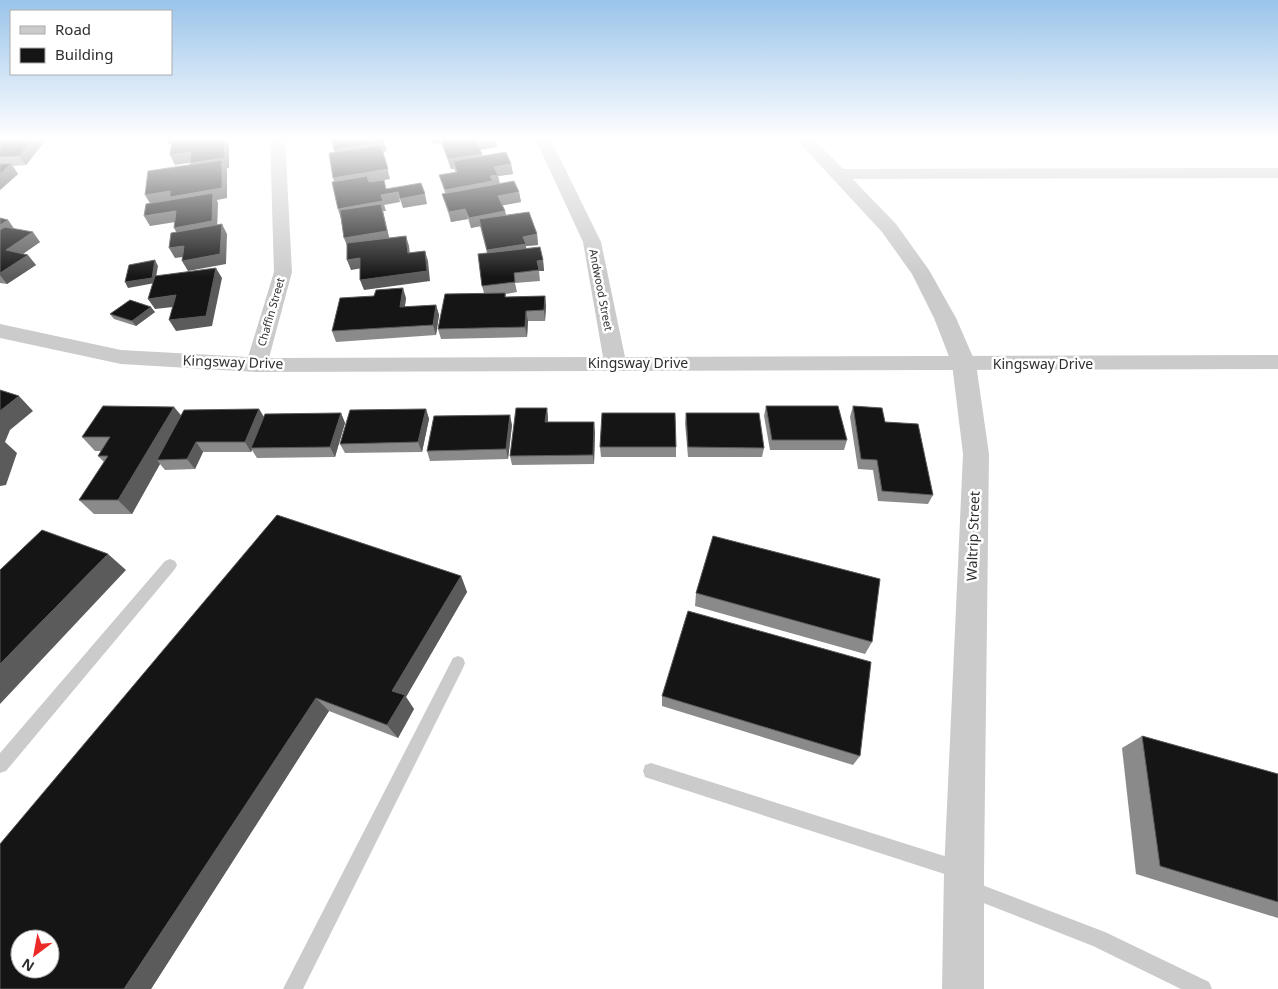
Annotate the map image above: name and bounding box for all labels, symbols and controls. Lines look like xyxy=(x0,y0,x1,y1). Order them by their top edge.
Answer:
legend xyxy=(10,10,172,75)
text: Road xyxy=(55,19,91,39)
text: Building xyxy=(55,44,113,64)
street label: Andwood Street xyxy=(586,248,617,332)
street label: Chaffin Street xyxy=(254,276,287,348)
street label: Kingsway Drive xyxy=(182,350,284,373)
street label: Kingsway Drive xyxy=(588,353,688,372)
street label: Kingsway Drive xyxy=(993,354,1093,373)
street label: Waltrip Street xyxy=(961,491,984,581)
north arrow xyxy=(10,929,60,979)
text: N xyxy=(18,954,38,977)

